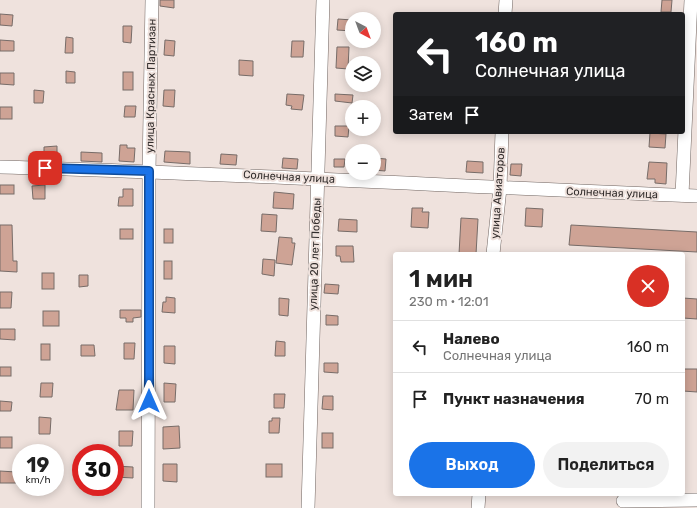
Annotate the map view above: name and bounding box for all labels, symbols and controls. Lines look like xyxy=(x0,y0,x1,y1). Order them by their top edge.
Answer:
north arrow xyxy=(345,12,381,48)
map controls xyxy=(345,12,381,180)
street label: улица Красных Партизан xyxy=(143,19,159,153)
text: 160 m xyxy=(475,26,558,59)
icon: left xyxy=(409,28,461,80)
button: layers xyxy=(345,56,381,92)
text: Солнечная улица xyxy=(475,60,625,82)
button: + xyxy=(345,100,381,136)
icon: arrive xyxy=(461,104,483,126)
text: Затем xyxy=(409,106,453,124)
button: − xyxy=(345,144,381,180)
street label: улица Авиаторов xyxy=(488,147,508,239)
pin xyxy=(28,151,62,185)
icon: arrive xyxy=(34,157,56,179)
street label: Солнечная улица xyxy=(243,168,335,186)
street label: Солнечная улица xyxy=(566,185,658,201)
street label: улица 20 лет Победы xyxy=(307,198,323,310)
text: 1 мин xyxy=(409,265,473,293)
button: close xyxy=(627,265,669,307)
text: 230 m · 12:01 xyxy=(409,294,488,309)
text: Налево xyxy=(443,330,500,348)
icon: left xyxy=(409,336,431,358)
text: 160 m xyxy=(627,338,669,356)
text: Солнечная улица xyxy=(443,348,552,363)
position arrow xyxy=(128,380,170,422)
icon: arrive xyxy=(409,388,431,410)
text: Пункт назначения xyxy=(443,390,585,408)
text: 70 m xyxy=(635,390,669,408)
button: Выход xyxy=(409,442,535,488)
button: Поделиться xyxy=(543,442,669,488)
speed limit sign: 30 xyxy=(72,444,124,496)
text: 19 xyxy=(27,453,49,477)
text: km/h xyxy=(26,474,50,486)

